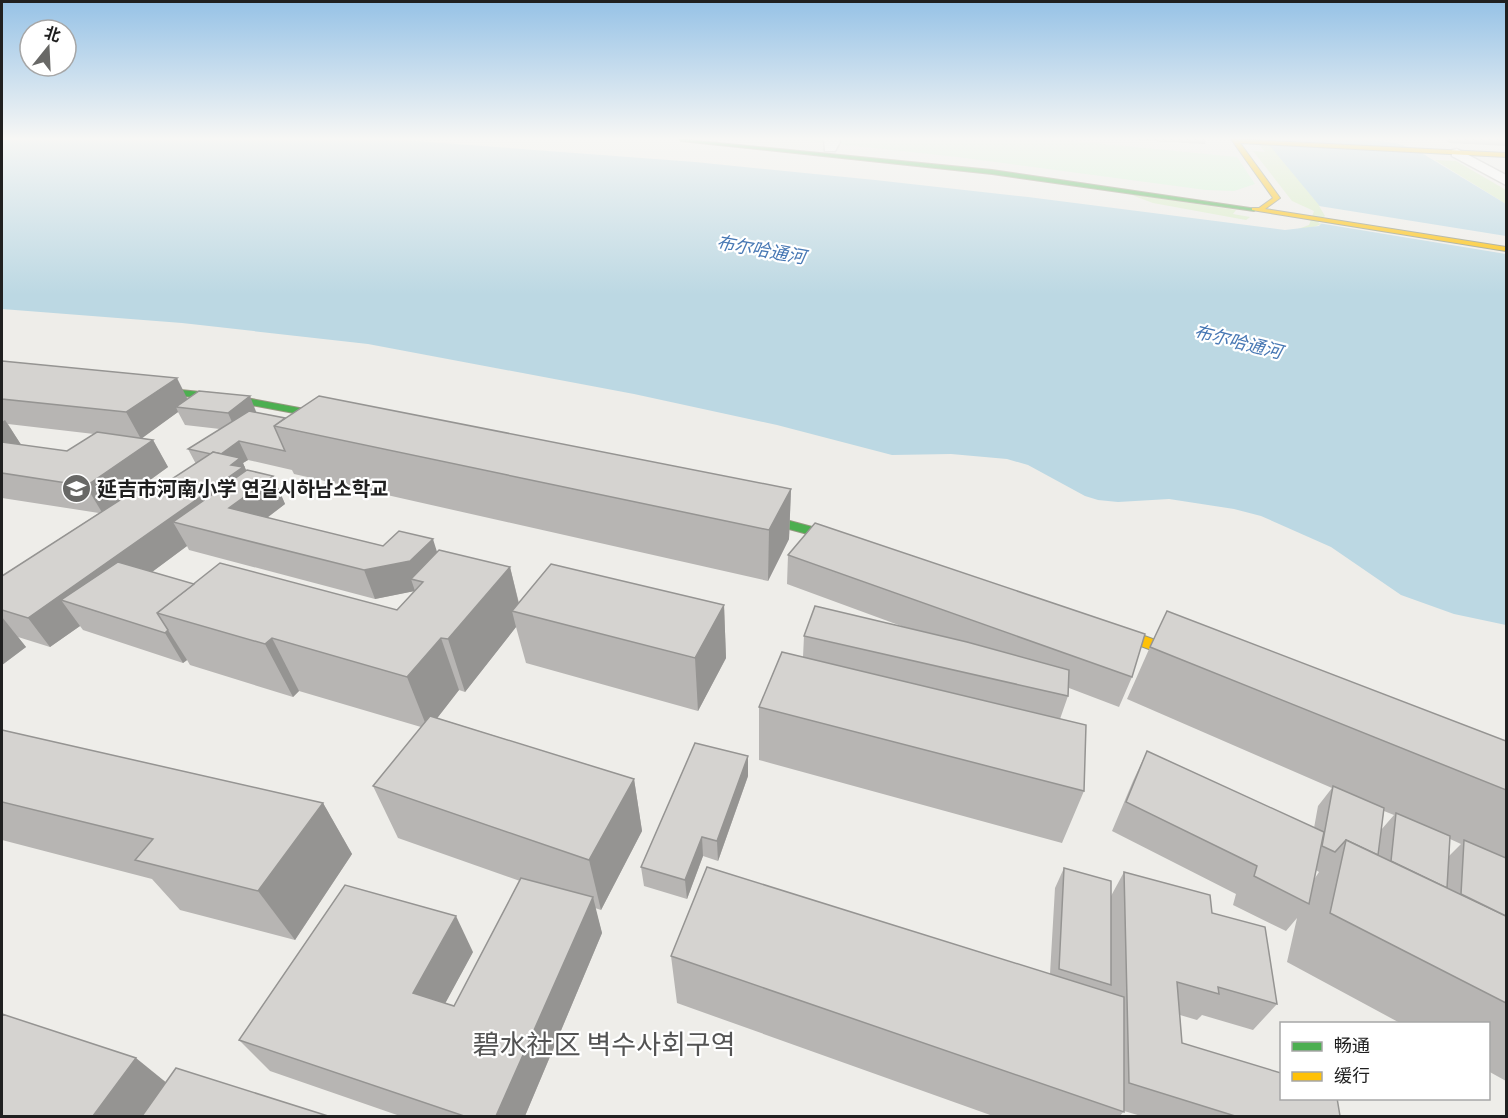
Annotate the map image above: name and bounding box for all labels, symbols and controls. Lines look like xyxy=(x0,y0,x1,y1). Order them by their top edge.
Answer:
north arrow xyxy=(18,18,78,78)
text: 北 xyxy=(42,22,63,45)
water label: 布尔哈通河 xyxy=(715,230,810,268)
water label: 布尔哈通河 xyxy=(1192,319,1287,363)
school or university icon: 延吉市河南小学 연길시하남소학교 xyxy=(60,473,92,505)
place label: 延吉市河南小学 연길시하남소학교 xyxy=(97,476,389,500)
legend xyxy=(1280,1022,1490,1100)
district label: 碧水社区 벽수사회구역 xyxy=(472,1027,736,1059)
text: 畅通 xyxy=(1334,1034,1370,1056)
text: 缓行 xyxy=(1334,1064,1370,1086)

